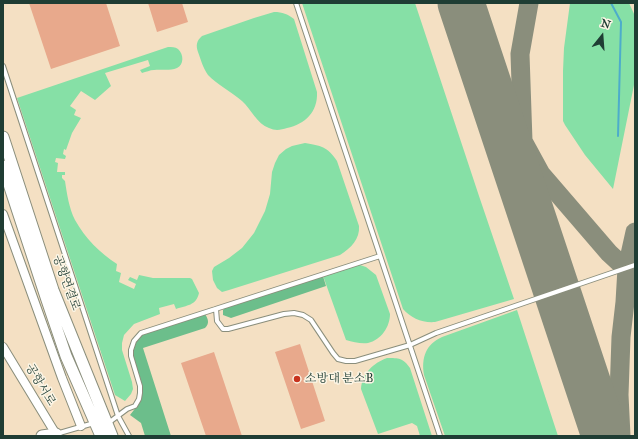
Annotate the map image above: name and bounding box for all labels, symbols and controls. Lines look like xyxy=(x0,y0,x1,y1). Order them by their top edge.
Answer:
north arrow xyxy=(582,16,622,56)
text: N xyxy=(599,16,612,32)
street label: 공항연결로 xyxy=(49,253,83,313)
street label: 공항서로 xyxy=(22,361,58,409)
place label: 소방대 분소B xyxy=(305,372,373,386)
marker: 소방대 분소B xyxy=(292,374,302,384)

